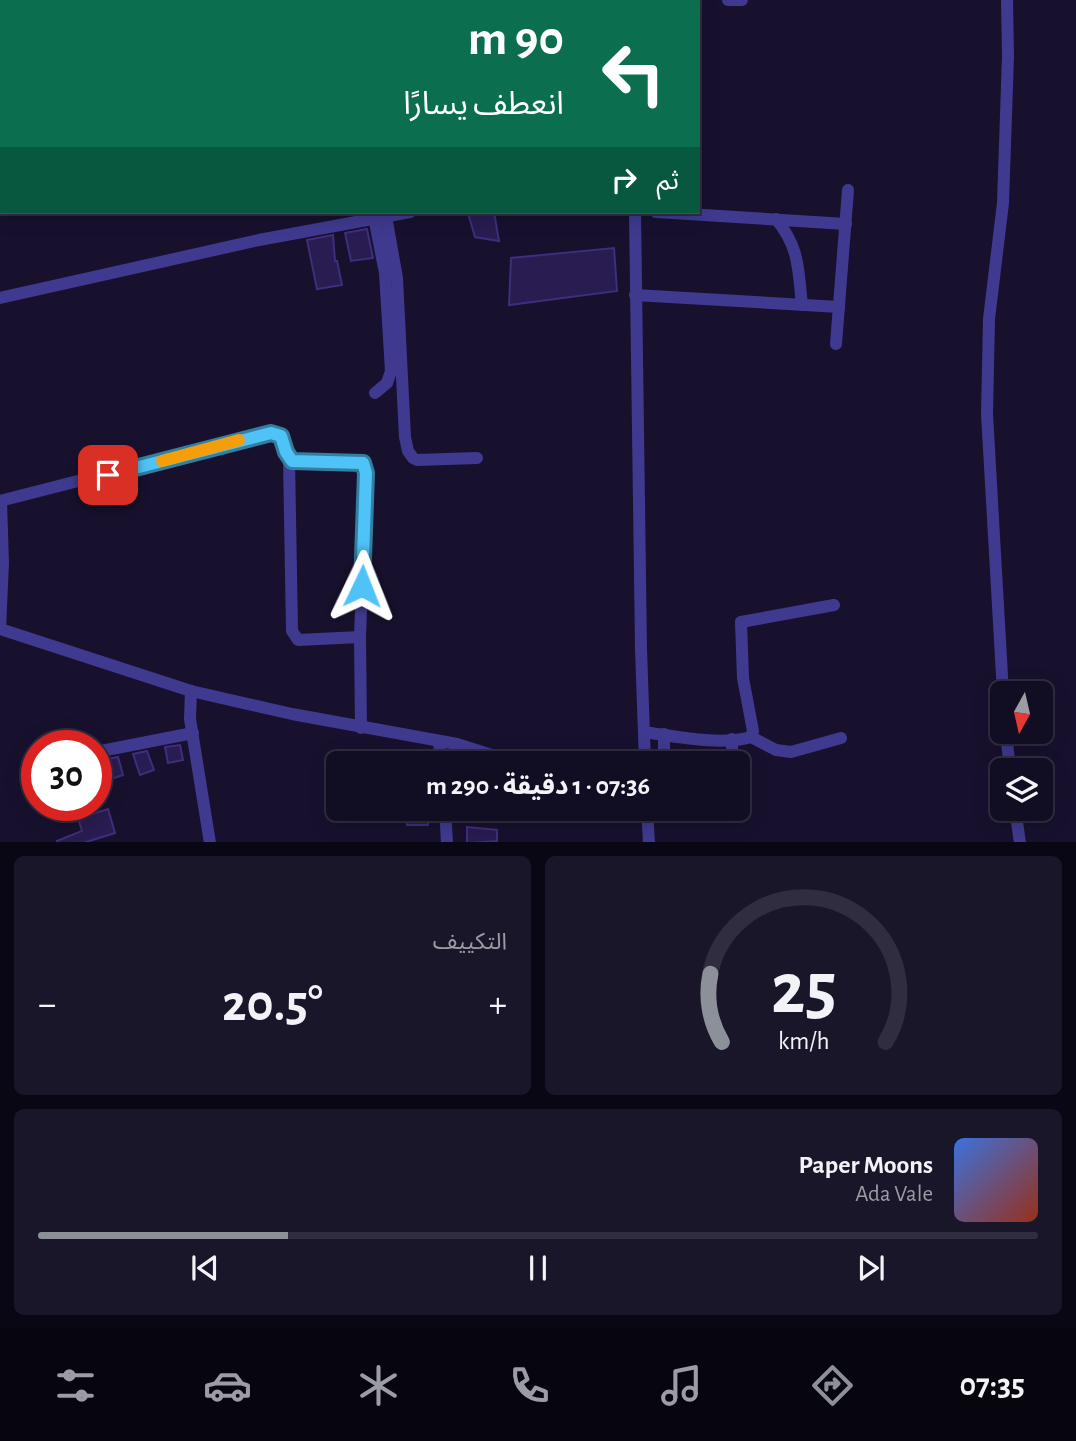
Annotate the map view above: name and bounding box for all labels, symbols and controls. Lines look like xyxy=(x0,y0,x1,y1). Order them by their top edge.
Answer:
text: 90 m xyxy=(468,15,564,64)
icon: left xyxy=(588,28,679,119)
text: انعطف يسارًا xyxy=(403,88,564,120)
icon: right xyxy=(605,161,643,199)
text: ثم xyxy=(657,168,679,194)
pin xyxy=(78,445,138,505)
icon: arrive xyxy=(89,456,127,494)
position arrow xyxy=(325,549,399,623)
north arrow xyxy=(990,681,1054,744)
map controls xyxy=(990,681,1053,821)
speed limit sign: 30 xyxy=(21,730,112,821)
button: layers xyxy=(990,758,1053,821)
text: 07:36 · 1 دقيقة · 290 m xyxy=(426,773,650,799)
text: التكييف xyxy=(433,931,507,954)
text: 25 xyxy=(771,954,836,1027)
text: 20.5° xyxy=(222,978,323,1030)
text: − xyxy=(38,986,56,1024)
text: + xyxy=(489,986,507,1024)
text: km/h xyxy=(778,1028,829,1053)
text: Paper Moons xyxy=(798,1152,933,1178)
text: Ada Vale xyxy=(855,1183,933,1206)
icon: previous xyxy=(186,1249,224,1287)
icon: pause xyxy=(519,1249,557,1287)
icon: next xyxy=(852,1249,890,1287)
icon: filters xyxy=(51,1361,100,1410)
icon: car xyxy=(203,1361,252,1410)
icon: climate xyxy=(354,1361,403,1410)
icon: phone xyxy=(505,1361,554,1410)
icon: music xyxy=(657,1361,706,1410)
icon: directions xyxy=(808,1361,857,1410)
text: 07:35 xyxy=(959,1369,1025,1401)

